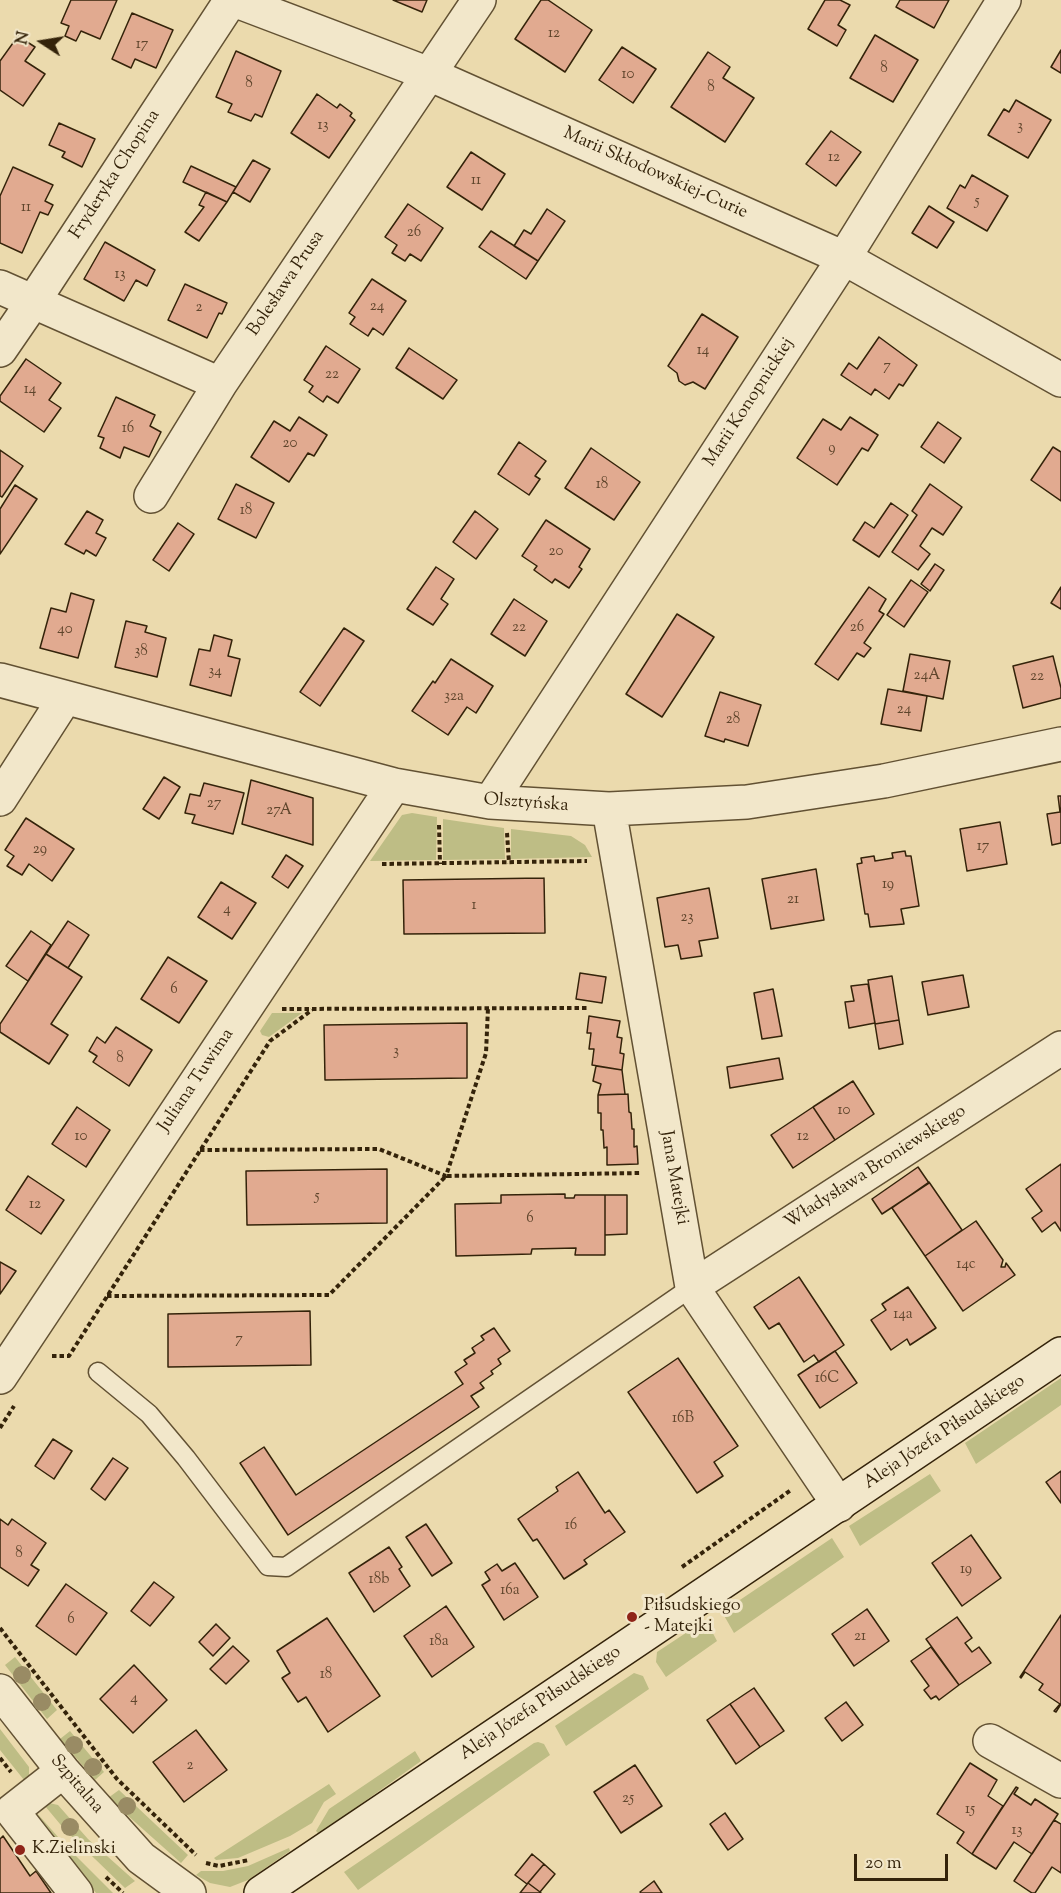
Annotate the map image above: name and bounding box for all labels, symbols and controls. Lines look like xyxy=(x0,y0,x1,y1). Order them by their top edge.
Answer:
north arrow xyxy=(12,12,72,72)
house number: 12 xyxy=(548,25,560,43)
text: N xyxy=(11,30,36,47)
house number: 17 xyxy=(136,36,148,54)
house number: 8 xyxy=(880,60,888,78)
house number: 10 xyxy=(622,66,634,84)
house number: 8 xyxy=(245,75,253,93)
house number: 8 xyxy=(707,79,715,97)
street label: Fryderyka Chopina xyxy=(66,106,166,244)
house number: 13 xyxy=(317,117,329,135)
house number: 3 xyxy=(1017,118,1023,136)
street label: Marii Skłodowskiej-Curie xyxy=(559,124,751,224)
house number: 12 xyxy=(828,149,840,167)
house number: 11 xyxy=(471,172,481,190)
house number: 5 xyxy=(974,193,980,211)
house number: 11 xyxy=(21,199,31,217)
house number: 26 xyxy=(407,224,421,242)
street label: Bolesława Prusa xyxy=(244,227,330,341)
house number: 13 xyxy=(114,266,126,284)
house number: 24 xyxy=(370,298,384,316)
house number: 2 xyxy=(195,299,203,317)
street label: Marii Konopnickiej xyxy=(700,334,800,472)
house number: 14 xyxy=(697,342,709,360)
house number: 7 xyxy=(883,358,891,376)
house number: 22 xyxy=(325,366,339,384)
house number: 14 xyxy=(24,381,36,399)
house number: 16 xyxy=(122,420,134,438)
house number: 20 xyxy=(283,435,297,453)
house number: 9 xyxy=(828,440,836,458)
house number: 18 xyxy=(596,476,608,494)
house number: 18 xyxy=(240,502,252,520)
house number: 20 xyxy=(549,543,563,561)
house number: 22 xyxy=(512,619,526,637)
house number: 26 xyxy=(850,619,864,637)
house number: 40 xyxy=(57,621,73,639)
house number: 38 xyxy=(134,643,148,661)
house number: 34 xyxy=(208,663,222,681)
house number: 24A xyxy=(914,667,940,685)
house number: 22 xyxy=(1030,668,1044,686)
house number: 32a xyxy=(444,688,464,706)
house number: 24 xyxy=(897,701,911,719)
house number: 28 xyxy=(726,711,740,729)
street label: Olsztyńska xyxy=(483,790,569,818)
house number: 27 xyxy=(207,795,221,813)
house number: 27A xyxy=(266,802,292,820)
house number: 17 xyxy=(977,838,989,856)
house number: 29 xyxy=(33,841,47,859)
house number: 19 xyxy=(882,876,894,894)
house number: 21 xyxy=(787,891,799,909)
house number: 1 xyxy=(471,897,477,915)
house number: 4 xyxy=(223,901,231,919)
house number: 23 xyxy=(680,909,694,927)
house number: 6 xyxy=(170,981,178,999)
street label: Juliana Tuwima xyxy=(154,1025,240,1137)
house number: 3 xyxy=(393,1043,399,1061)
house number: 8 xyxy=(116,1050,124,1068)
street label: Władysława Broniewskiego xyxy=(781,1101,971,1235)
house number: 10 xyxy=(838,1102,850,1120)
house number: 10 xyxy=(75,1128,87,1146)
house number: 12 xyxy=(797,1128,809,1146)
street label: Jana Matejki xyxy=(654,1129,692,1227)
house number: 5 xyxy=(314,1188,320,1206)
house number: 12 xyxy=(29,1196,41,1214)
house number: 6 xyxy=(526,1210,534,1228)
house number: 14c xyxy=(956,1256,976,1274)
house number: 14a xyxy=(893,1306,913,1324)
house number: 7 xyxy=(235,1331,243,1349)
house number: 16C xyxy=(815,1370,839,1388)
street label: Aleja Józefa Piłsudskiego xyxy=(860,1371,1030,1495)
house number: 16B xyxy=(672,1410,694,1428)
house number: 16 xyxy=(565,1517,577,1535)
house number: 8 xyxy=(15,1545,23,1563)
house number: 19 xyxy=(960,1561,972,1579)
house number: 18b xyxy=(369,1571,389,1589)
house number: 16a xyxy=(500,1582,520,1600)
place label: Piłsudskiego - Matejki xyxy=(644,1596,740,1638)
marker: Piłsudskiego - Matejki xyxy=(625,1610,639,1624)
house number: 6 xyxy=(67,1611,75,1629)
house number: 21 xyxy=(854,1628,866,1646)
house number: 18a xyxy=(429,1633,449,1651)
street label: Aleja Józefa Piłsudskiego xyxy=(456,1642,626,1766)
house number: 18 xyxy=(320,1666,332,1684)
house number: 4 xyxy=(130,1690,138,1708)
street label: Szpitalna xyxy=(45,1751,107,1819)
house number: 2 xyxy=(186,1757,194,1775)
house number: 25 xyxy=(622,1790,634,1808)
house number: 15 xyxy=(965,1801,975,1819)
house number: 13 xyxy=(1011,1822,1023,1840)
place label: K.Zielinski xyxy=(32,1839,116,1861)
scale bar xyxy=(857,1842,952,1880)
marker: K.Zielinski xyxy=(13,1843,27,1857)
text: 20 m xyxy=(865,1851,902,1877)

